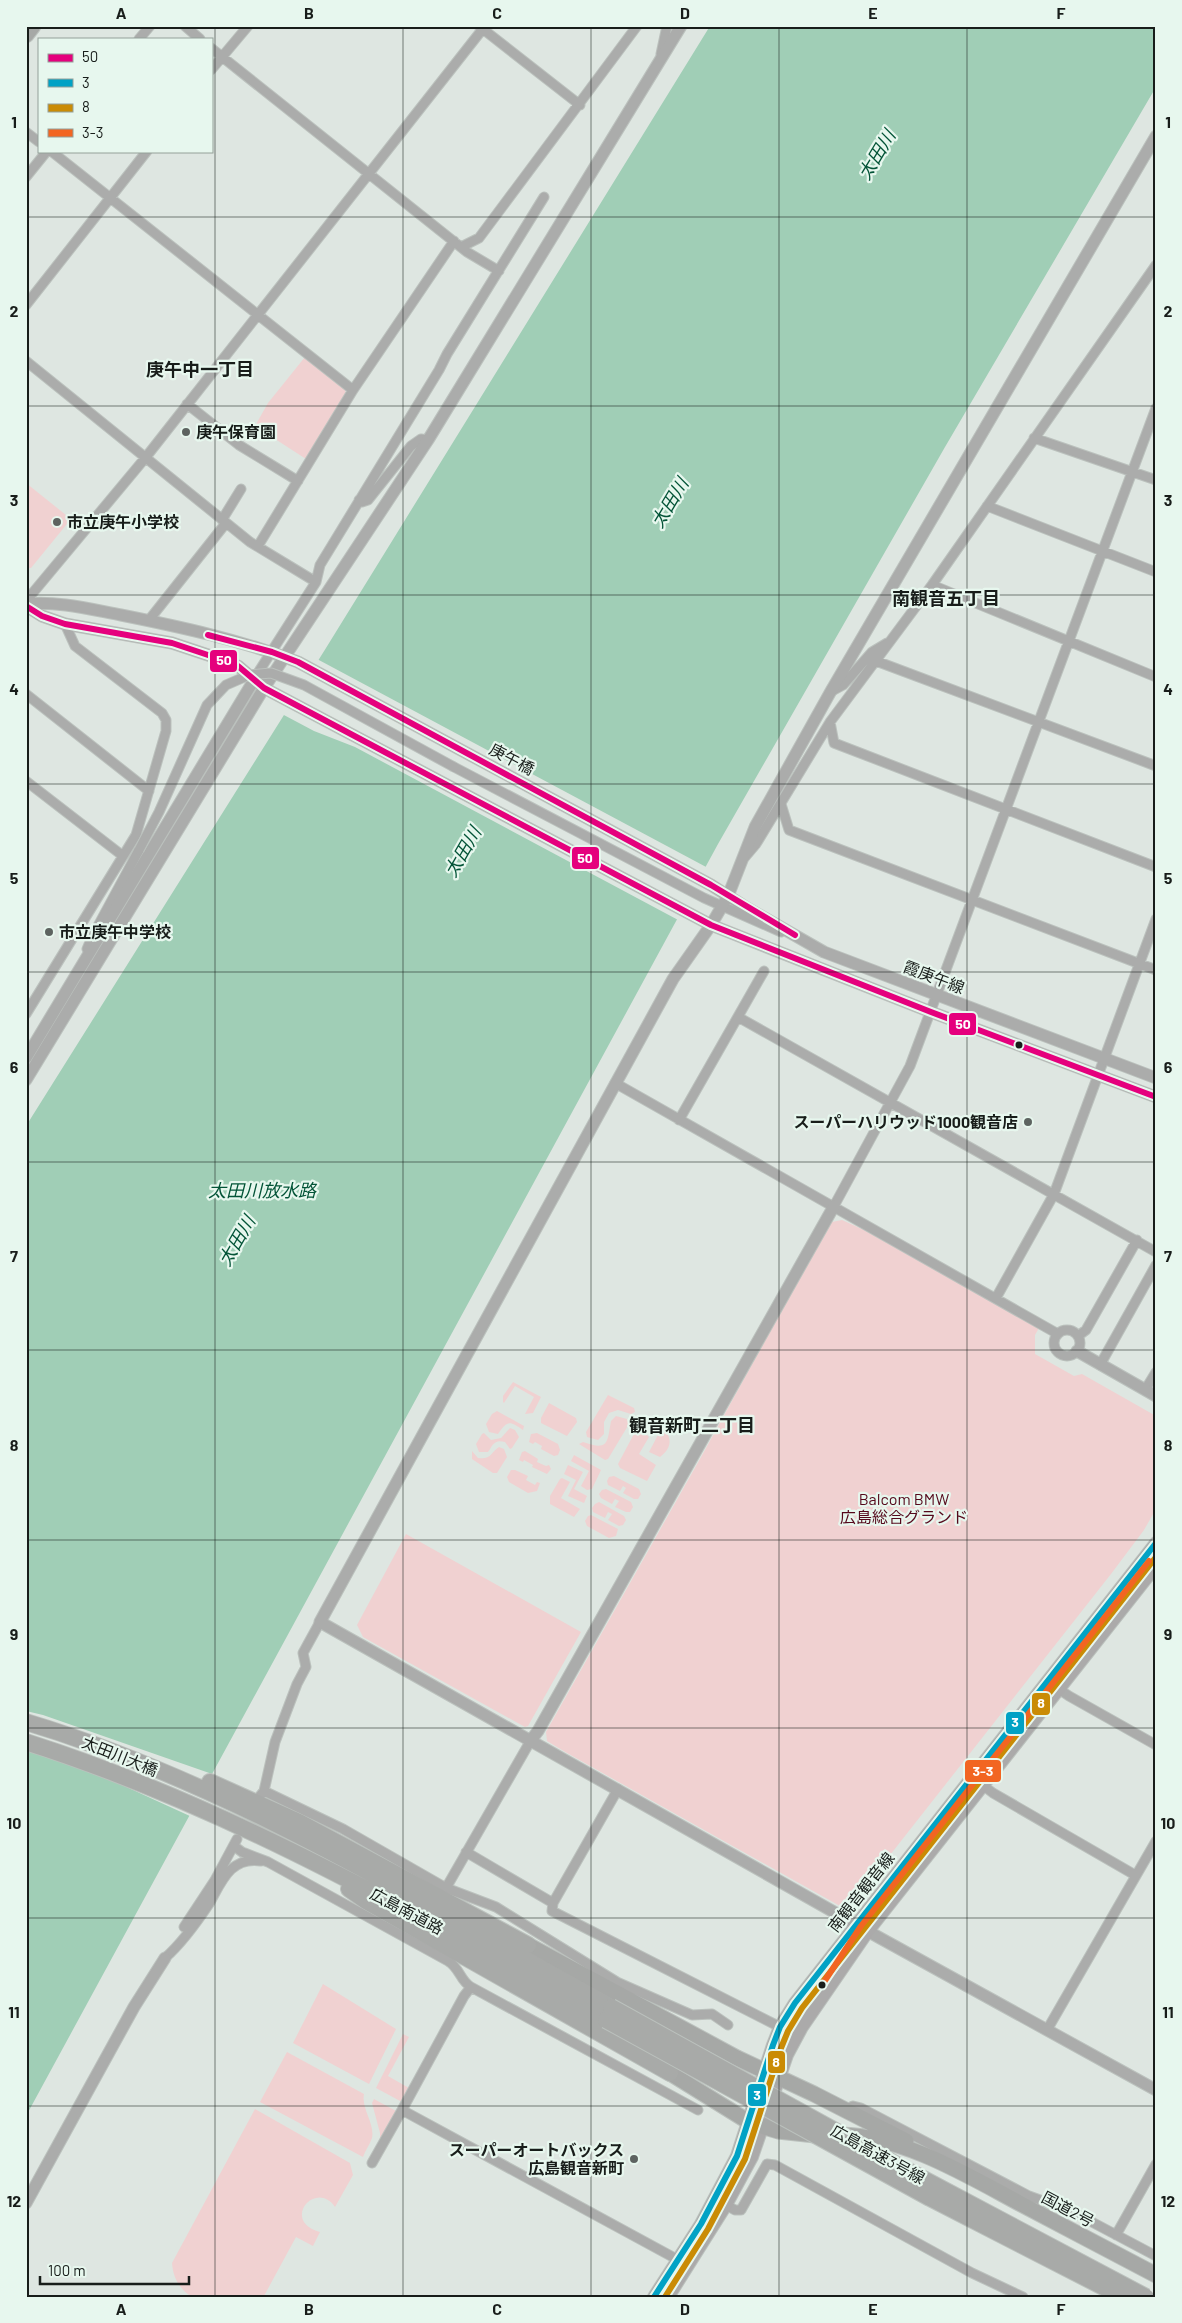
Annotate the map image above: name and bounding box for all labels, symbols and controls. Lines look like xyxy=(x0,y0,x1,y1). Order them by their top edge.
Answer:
text: A xyxy=(116,3,127,22)
text: B xyxy=(304,3,314,22)
text: C xyxy=(492,3,502,22)
text: D xyxy=(680,3,690,22)
text: E xyxy=(868,3,878,22)
text: F xyxy=(1057,3,1066,22)
legend xyxy=(38,38,212,152)
text: 50 xyxy=(82,47,98,65)
text: 3 xyxy=(82,73,90,91)
text: 8 xyxy=(82,97,90,115)
text: 1 xyxy=(11,112,17,131)
text: 1 xyxy=(1165,112,1171,131)
text: 3-3 xyxy=(82,123,103,141)
water label: 太田川 xyxy=(853,124,901,183)
text: 2 xyxy=(10,301,19,320)
text: 2 xyxy=(1164,301,1173,320)
district label: 庚午中一丁目 xyxy=(146,358,254,380)
place label: 庚午保育園 xyxy=(196,422,276,441)
marker: 庚午保育園 xyxy=(180,426,192,438)
water label: 太田川 xyxy=(646,472,694,531)
text: 3 xyxy=(10,490,18,509)
text: 3 xyxy=(1164,490,1172,509)
place label: 市立庚午小学校 xyxy=(67,512,179,531)
marker: 市立庚午小学校 xyxy=(51,516,63,528)
district label: 南観音五丁目 xyxy=(892,587,1000,609)
line badge: 50 xyxy=(209,649,238,673)
text: 50 xyxy=(216,651,232,668)
text: 4 xyxy=(9,679,19,698)
text: 4 xyxy=(1163,679,1173,698)
street label: 庚午橋 xyxy=(487,739,538,778)
water label: 太田川 xyxy=(439,821,486,880)
line badge: 50 xyxy=(571,846,600,870)
text: 50 xyxy=(577,849,593,866)
text: 5 xyxy=(10,868,19,887)
text: 5 xyxy=(1164,868,1173,887)
place label: 市立庚午中学校 xyxy=(59,922,171,941)
marker: 市立庚午中学校 xyxy=(43,926,55,938)
street label: 霞庚午線 xyxy=(901,956,967,997)
line badge: 50 xyxy=(948,1012,977,1036)
text: 50 xyxy=(955,1015,971,1032)
unlabelled marker xyxy=(1014,1040,1024,1050)
text: 6 xyxy=(10,1057,19,1076)
text: 6 xyxy=(1164,1057,1173,1076)
place label: スーパーハリウッド1000観音店 xyxy=(793,1112,1018,1131)
marker: スーパーハリウッド1000観音店 xyxy=(1022,1116,1034,1128)
water label: 太田川放水路 xyxy=(208,1179,318,1201)
water label: 太田川 xyxy=(213,1210,260,1269)
text: 7 xyxy=(10,1246,18,1265)
text: 7 xyxy=(1164,1246,1172,1265)
district label: 観音新町二丁目 xyxy=(629,1414,755,1436)
text: 8 xyxy=(10,1435,19,1454)
text: 8 xyxy=(1164,1435,1173,1454)
park label: Balcom BMW 広島総合グランド xyxy=(840,1489,968,1526)
text: 9 xyxy=(10,1624,18,1643)
text: 9 xyxy=(1164,1624,1172,1643)
line badge: 8 xyxy=(1031,1692,1051,1716)
text: 8 xyxy=(1037,1694,1045,1711)
line badge: 3 xyxy=(1005,1711,1025,1735)
text: 3 xyxy=(1011,1713,1019,1730)
street label: 太田川大橋 xyxy=(80,1732,161,1779)
line badge: 3-3 xyxy=(964,1759,1002,1783)
text: 3-3 xyxy=(973,1762,993,1779)
text: 10 xyxy=(7,1813,21,1832)
text: 10 xyxy=(1161,1813,1175,1832)
street label: 南観音観音線 xyxy=(824,1848,898,1935)
street label: 広島南道路 xyxy=(367,1883,447,1938)
unlabelled marker xyxy=(817,1980,827,1990)
text: 11 xyxy=(8,2002,20,2021)
text: 11 xyxy=(1162,2002,1174,2021)
line badge: 8 xyxy=(767,2050,786,2074)
text: 8 xyxy=(772,2053,780,2070)
line badge: 3 xyxy=(747,2083,767,2107)
text: 3 xyxy=(753,2086,761,2103)
street label: 広島高速3号線 xyxy=(828,2120,928,2187)
place label: スーパーオートバックス 広島観音新町 xyxy=(449,2140,624,2177)
marker: スーパーオートバックス 広島観音新町 xyxy=(628,2153,640,2165)
street label: 国道2号 xyxy=(1039,2187,1098,2230)
text: 12 xyxy=(7,2191,21,2210)
text: 12 xyxy=(1161,2191,1175,2210)
scale bar xyxy=(40,2253,189,2285)
text: 100 m xyxy=(48,2261,86,2279)
text: A xyxy=(116,2299,127,2318)
text: B xyxy=(304,2299,314,2318)
text: C xyxy=(492,2299,502,2318)
text: D xyxy=(680,2299,690,2318)
text: E xyxy=(868,2299,878,2318)
text: F xyxy=(1057,2299,1066,2318)

